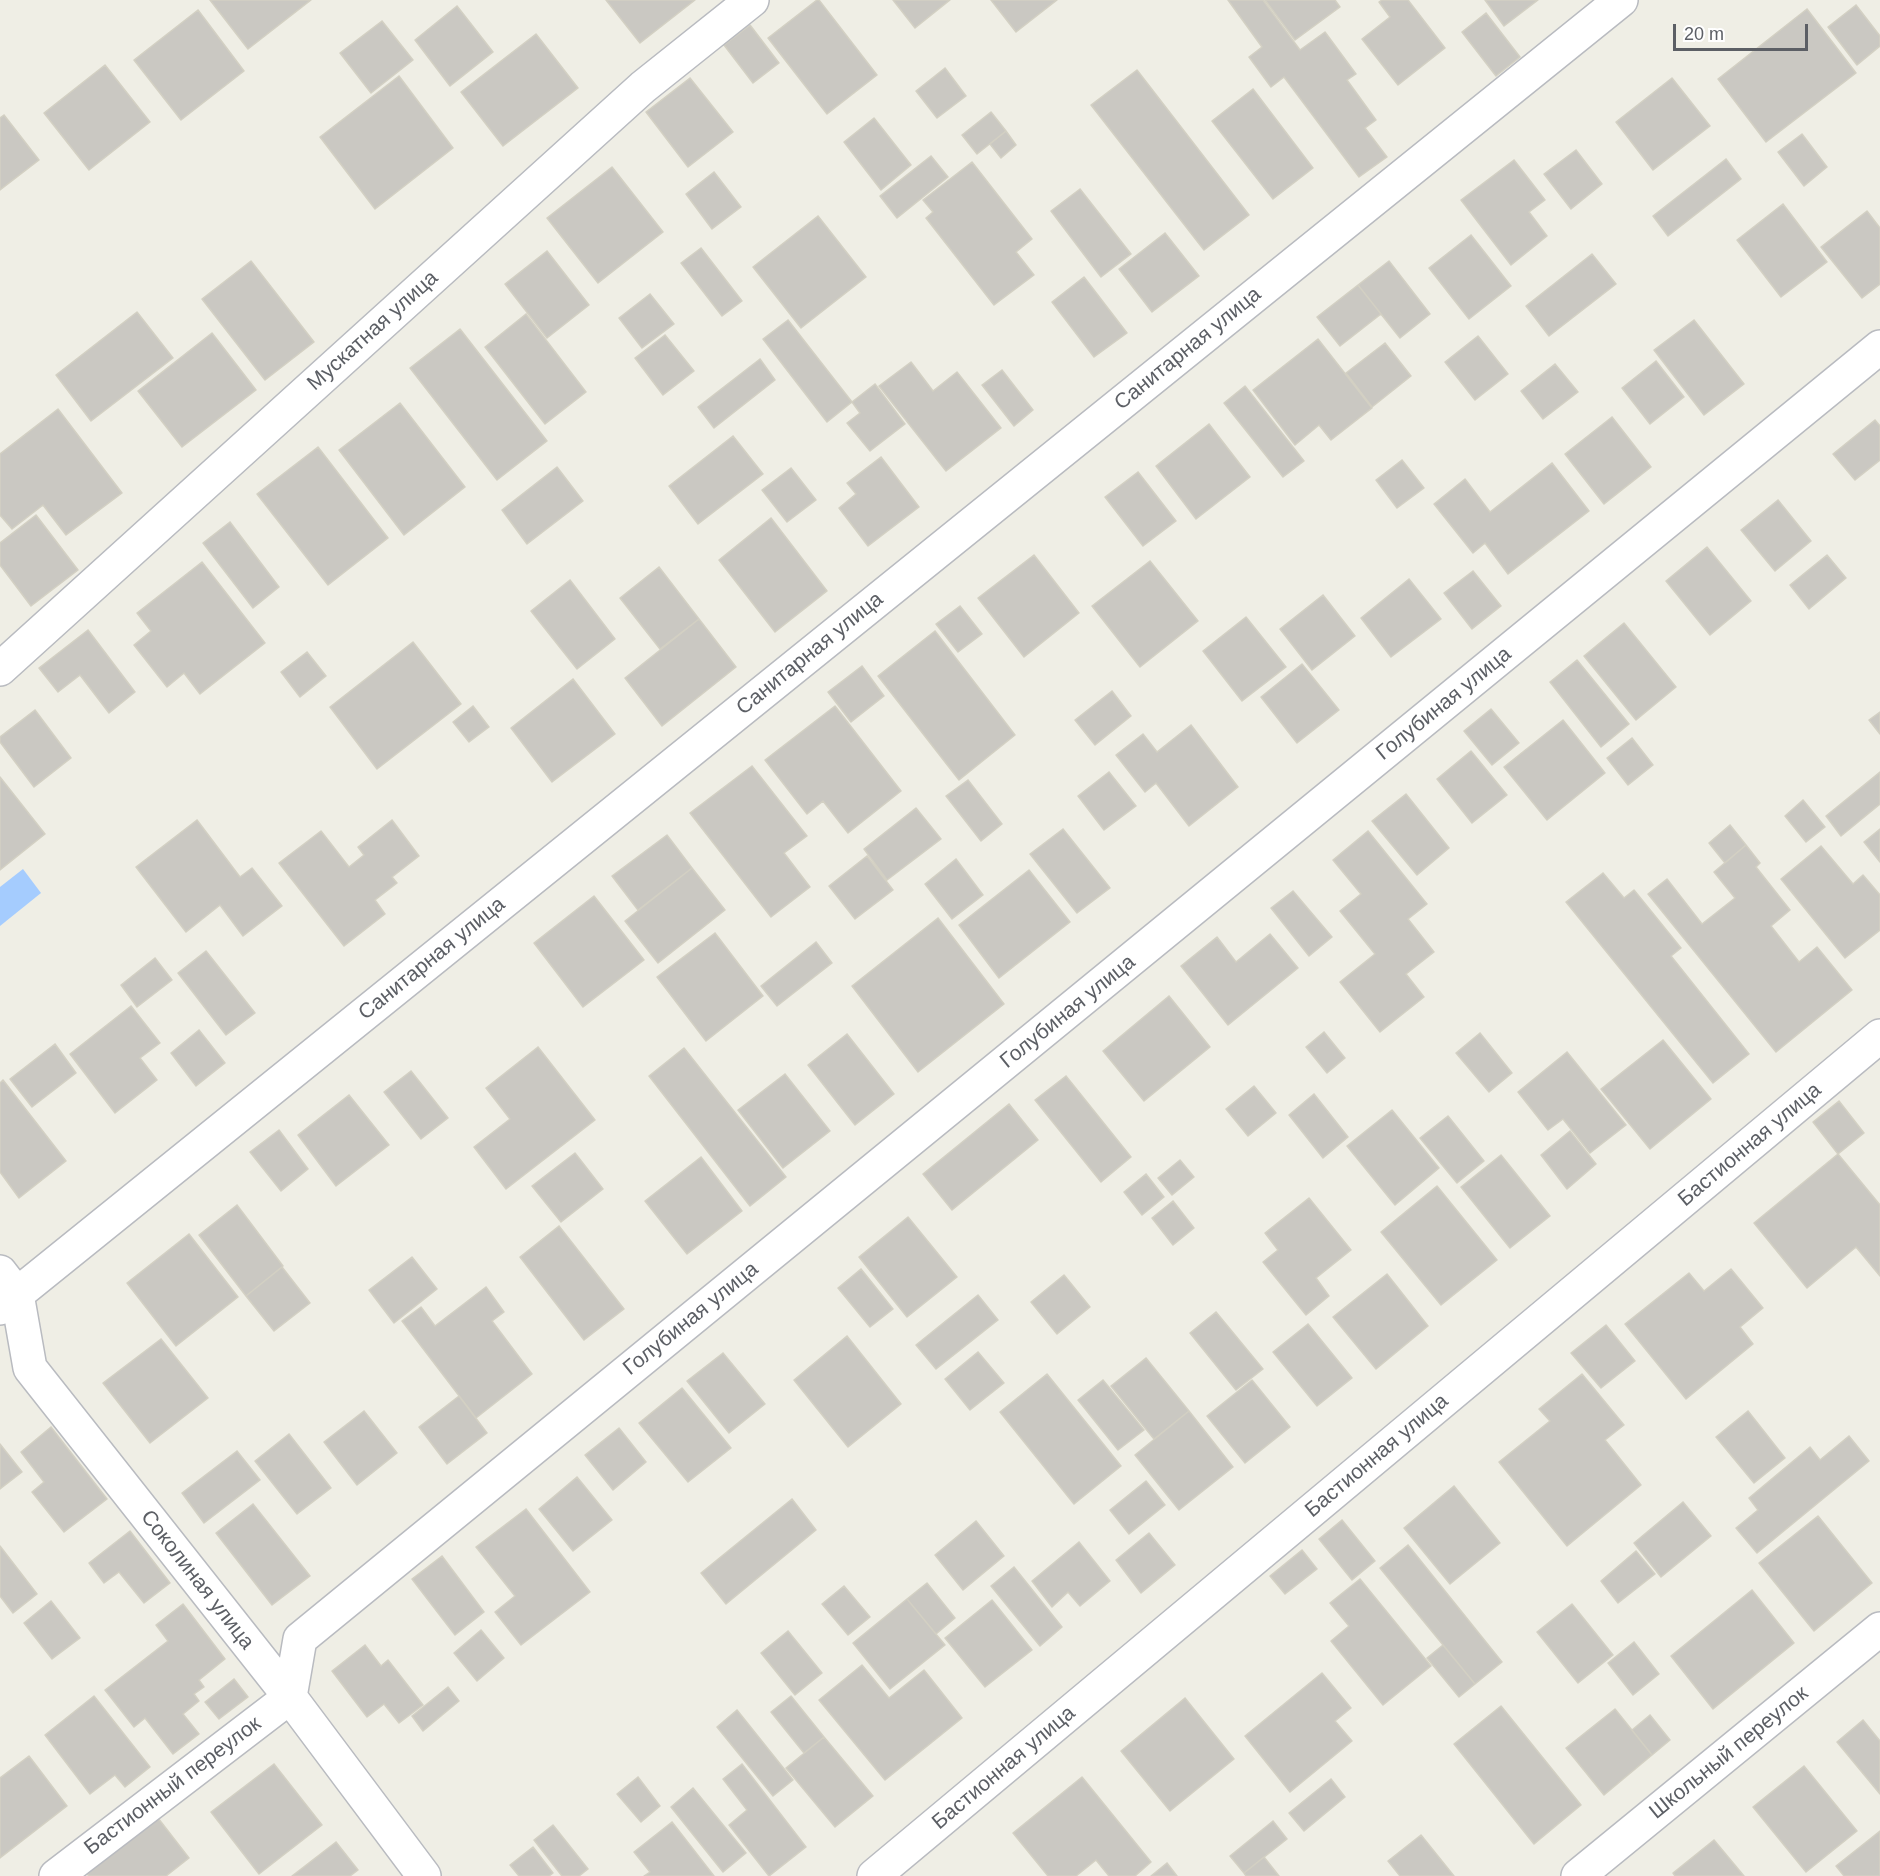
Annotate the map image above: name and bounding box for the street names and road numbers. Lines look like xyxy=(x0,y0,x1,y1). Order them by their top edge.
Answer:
street label: Мускатная улица xyxy=(302,266,444,396)
street label: Санитарная улица xyxy=(1110,282,1266,416)
street label: Санитарная улица xyxy=(732,587,888,721)
street label: Голубиная улица xyxy=(1372,642,1516,766)
street label: Санитарная улица xyxy=(354,892,510,1026)
street label: Голубиная улица xyxy=(996,950,1140,1074)
street label: Бастионная улица xyxy=(1673,1078,1827,1212)
street label: Голубиная улица xyxy=(619,1257,763,1381)
street label: Бастионная улица xyxy=(1300,1389,1454,1523)
street label: Соколиная улица xyxy=(135,1505,259,1655)
street label: Школьный переулок xyxy=(1645,1681,1813,1825)
street label: Бастионная улица xyxy=(927,1701,1081,1835)
street label: Бастионный переулок xyxy=(80,1711,266,1861)

